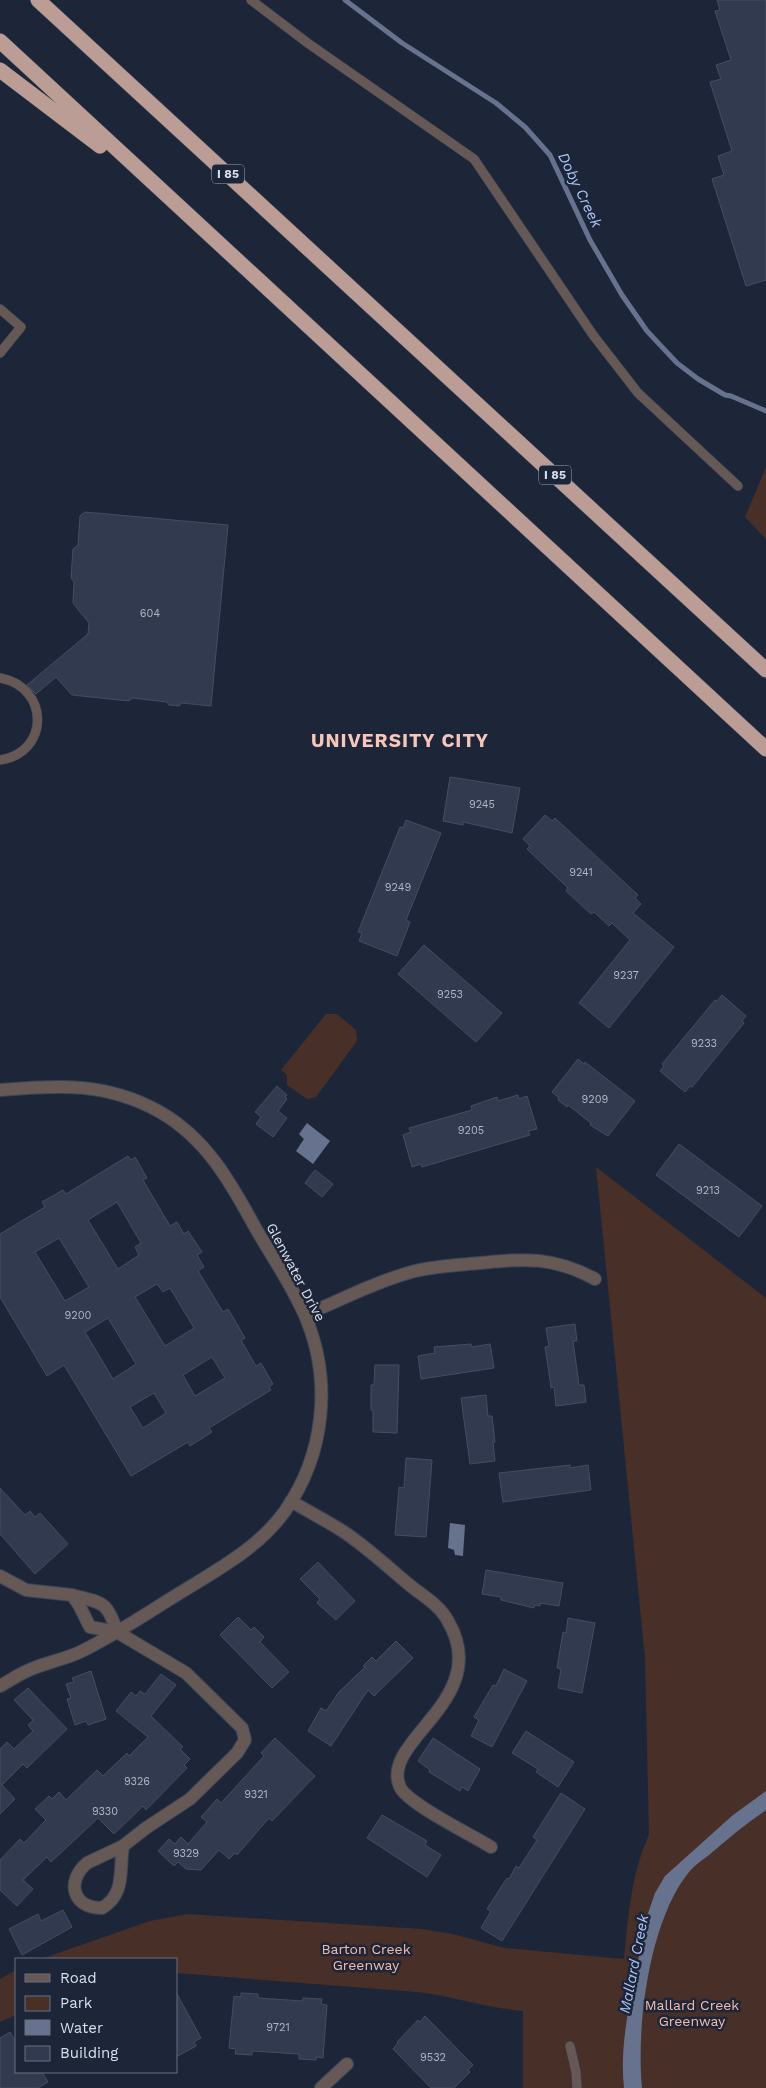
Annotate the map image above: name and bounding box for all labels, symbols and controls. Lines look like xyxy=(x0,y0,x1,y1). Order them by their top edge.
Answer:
water label: Doby Creek xyxy=(554,149,606,231)
road number: I 85 xyxy=(212,164,244,183)
road number: I 85 xyxy=(539,466,571,484)
house number: 604 xyxy=(140,607,160,620)
district label: UNIVERSITY CITY xyxy=(311,729,489,752)
house number: 9245 xyxy=(469,798,495,811)
house number: 9241 xyxy=(569,866,593,879)
house number: 9249 xyxy=(385,881,411,894)
house number: 9237 xyxy=(613,969,639,982)
house number: 9253 xyxy=(437,988,463,1001)
house number: 9233 xyxy=(691,1037,717,1050)
house number: 9209 xyxy=(582,1093,609,1106)
house number: 9205 xyxy=(458,1124,484,1137)
house number: 9213 xyxy=(696,1184,720,1197)
street label: Glenwater Drive xyxy=(263,1220,329,1324)
house number: 9200 xyxy=(65,1309,92,1322)
house number: 9326 xyxy=(124,1775,150,1788)
house number: 9321 xyxy=(244,1788,268,1801)
house number: 9330 xyxy=(92,1805,118,1818)
house number: 9329 xyxy=(173,1847,199,1860)
water label: Mallard Creek xyxy=(616,1912,653,2015)
park label: Barton Creek Greenway xyxy=(321,1941,411,1973)
legend xyxy=(15,1958,178,2073)
text: Road xyxy=(60,1969,97,1987)
text: Park xyxy=(60,1994,93,2012)
park label: Mallard Creek Greenway xyxy=(645,1997,739,2029)
text: Water xyxy=(60,2019,103,2037)
house number: 9721 xyxy=(266,2021,290,2034)
text: Building xyxy=(60,2044,118,2062)
house number: 9532 xyxy=(420,2051,446,2064)

